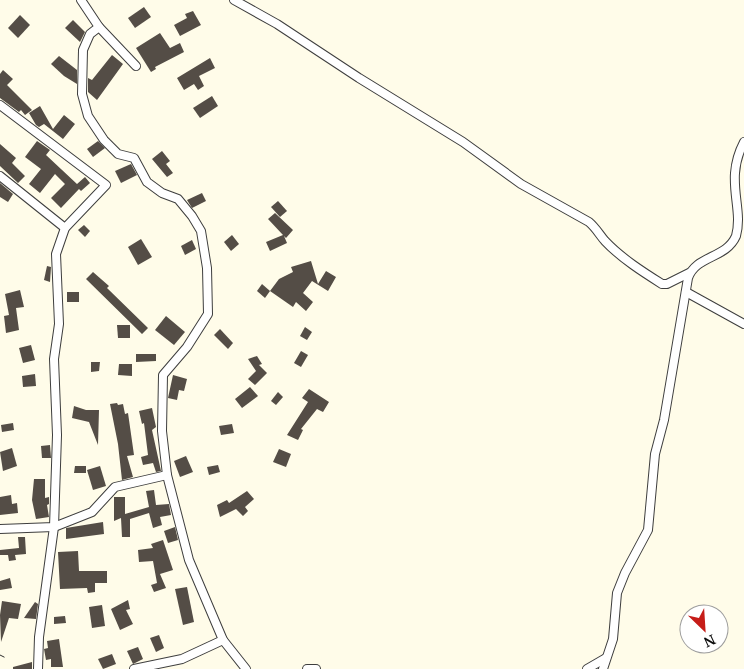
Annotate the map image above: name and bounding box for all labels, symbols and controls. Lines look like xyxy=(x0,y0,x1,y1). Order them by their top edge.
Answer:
north arrow xyxy=(679,604,729,654)
text: N xyxy=(701,630,719,652)

